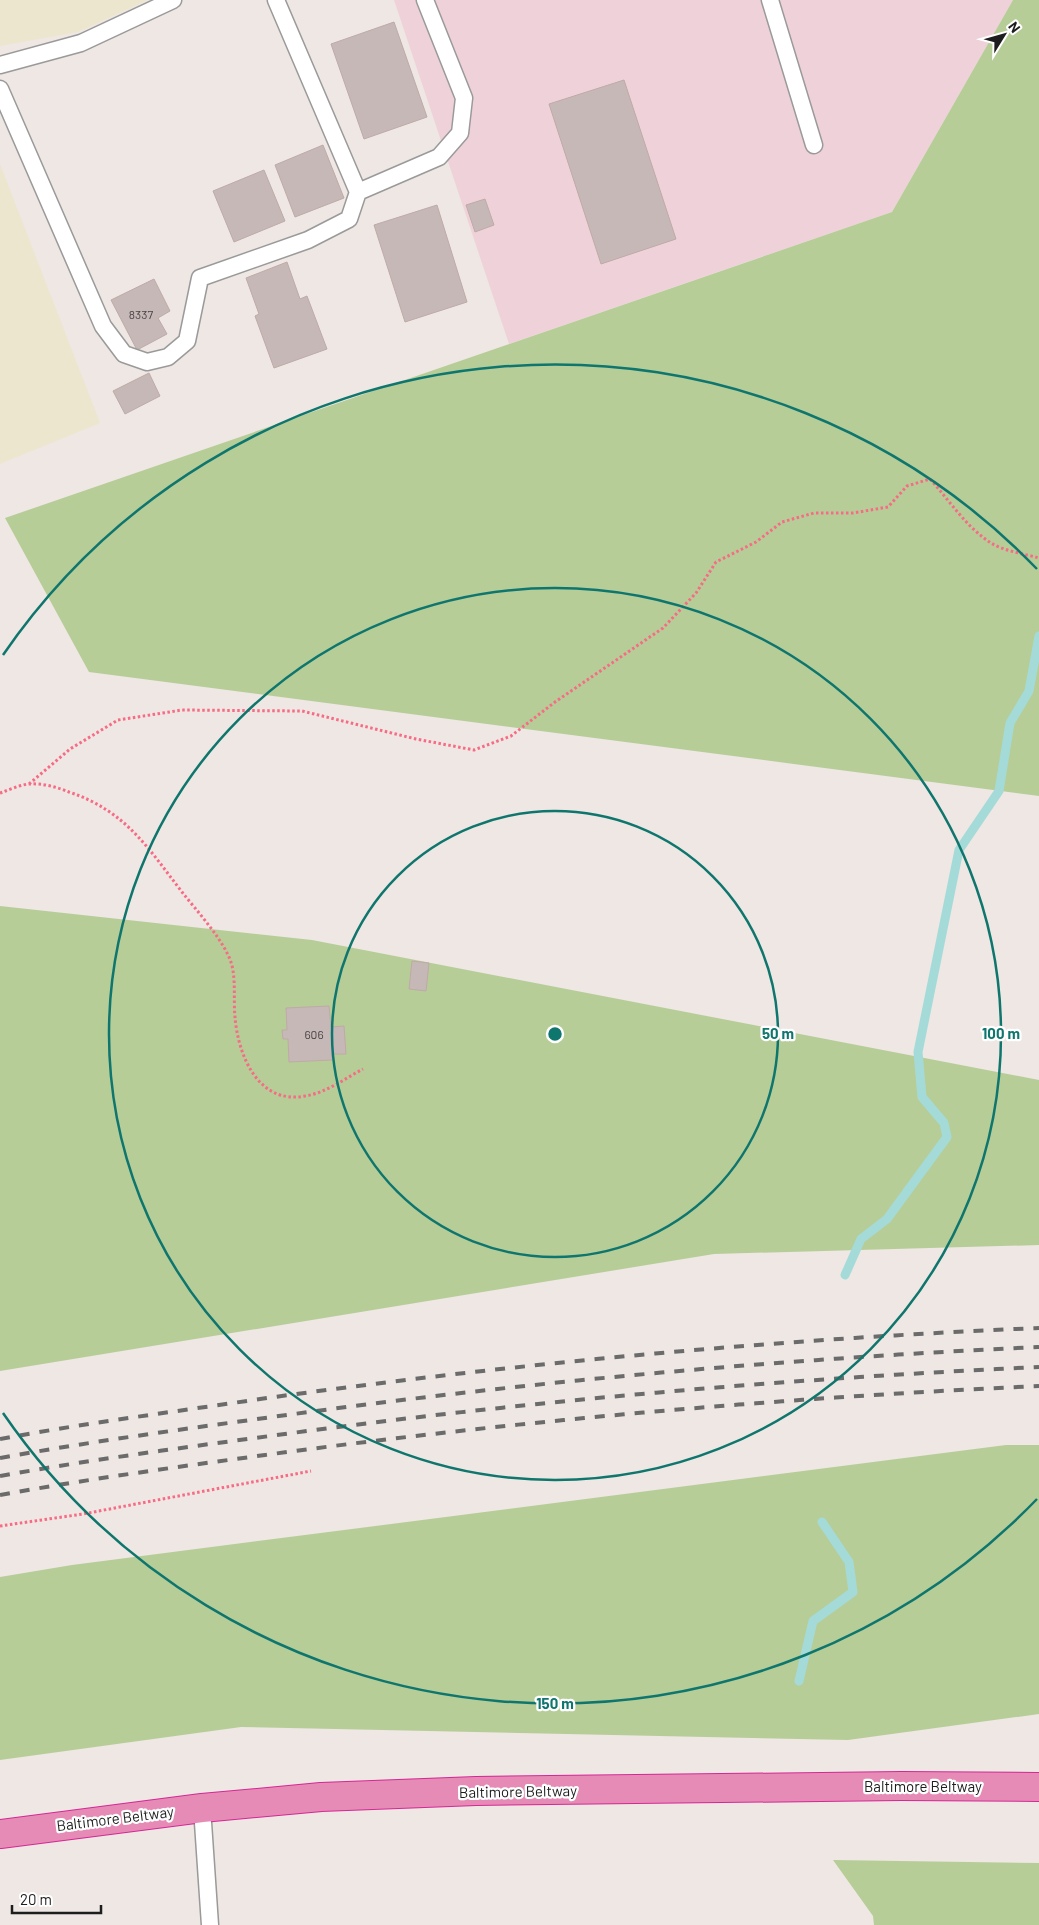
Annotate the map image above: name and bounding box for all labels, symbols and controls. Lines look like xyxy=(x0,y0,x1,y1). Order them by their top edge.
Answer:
north arrow xyxy=(979,10,1029,60)
text: N xyxy=(1005,18,1024,36)
house number: 8337 xyxy=(129,307,153,321)
text: 50 m xyxy=(762,1024,794,1042)
text: 100 m xyxy=(982,1024,1020,1042)
centre of rings xyxy=(546,1025,564,1043)
house number: 606 xyxy=(304,1027,324,1041)
text: 150 m xyxy=(536,1694,574,1712)
street label: Baltimore Beltway xyxy=(864,1777,982,1795)
street label: Baltimore Beltway xyxy=(459,1781,577,1801)
street label: Baltimore Beltway xyxy=(55,1802,175,1834)
scale bar xyxy=(12,1882,101,1914)
text: 20 m xyxy=(20,1890,52,1908)

